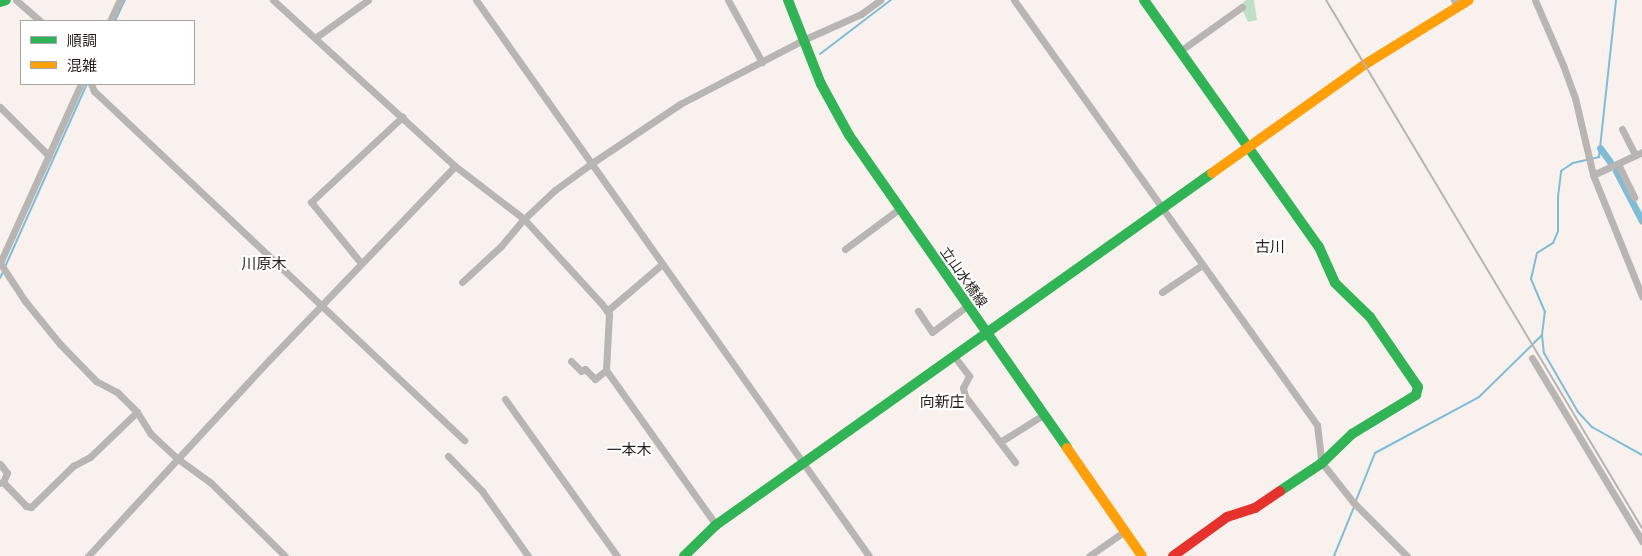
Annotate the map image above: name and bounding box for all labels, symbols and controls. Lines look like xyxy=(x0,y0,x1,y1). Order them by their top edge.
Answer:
legend xyxy=(20,20,195,85)
text: 順調 xyxy=(67,31,97,49)
text: 混雑 xyxy=(67,56,97,74)
district label: 古川 xyxy=(1255,238,1285,256)
street label: 立山水橋線 xyxy=(937,244,991,310)
district label: 川原木 xyxy=(242,255,286,273)
district label: 向新庄 xyxy=(920,393,964,411)
district label: 一本木 xyxy=(607,441,651,459)

